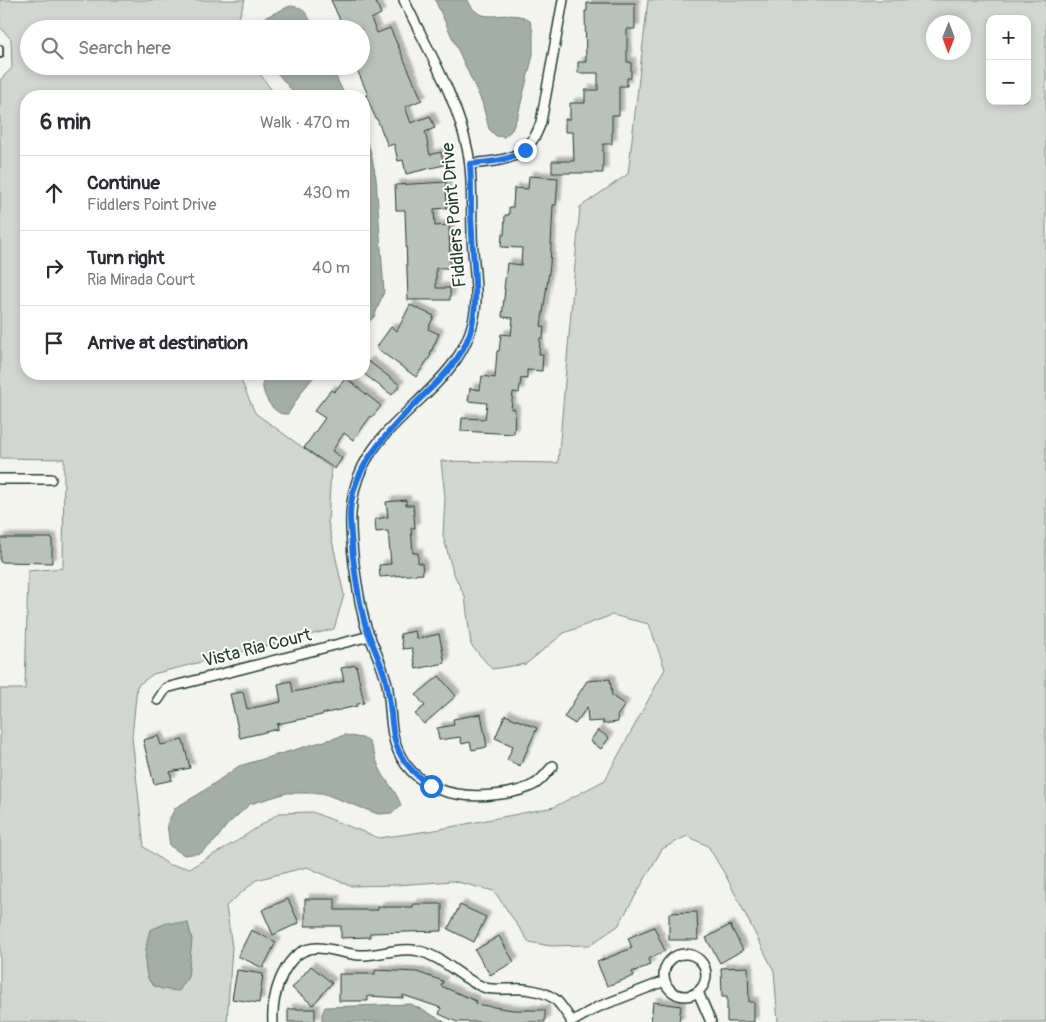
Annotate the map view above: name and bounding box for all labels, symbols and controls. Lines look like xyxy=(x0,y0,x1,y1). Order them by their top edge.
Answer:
north arrow xyxy=(926,15,971,60)
map controls xyxy=(986,15,1031,105)
button: + xyxy=(986,15,1031,60)
search box xyxy=(20,20,370,75)
icon: search xyxy=(38,34,66,62)
text: Search here xyxy=(78,36,171,60)
button: − xyxy=(986,60,1031,105)
text: 6 min xyxy=(40,109,91,136)
text: Walk · 470 m xyxy=(260,113,350,133)
route end xyxy=(514,139,537,162)
street label: Fiddlers Point Drive xyxy=(436,141,472,288)
text: Continue xyxy=(87,171,160,195)
icon: ahead xyxy=(40,179,68,207)
text: 430 m xyxy=(303,183,350,203)
text: Fiddlers Point Drive xyxy=(87,195,216,215)
text: Turn right xyxy=(87,246,165,270)
icon: right xyxy=(40,254,68,282)
text: 40 m xyxy=(312,258,350,278)
text: Ria Mirada Court xyxy=(87,270,195,290)
icon: arrive xyxy=(40,329,68,357)
text: Arrive at destination xyxy=(87,331,248,355)
street label: Vista Ria Court xyxy=(200,623,314,673)
route start xyxy=(420,775,443,798)

